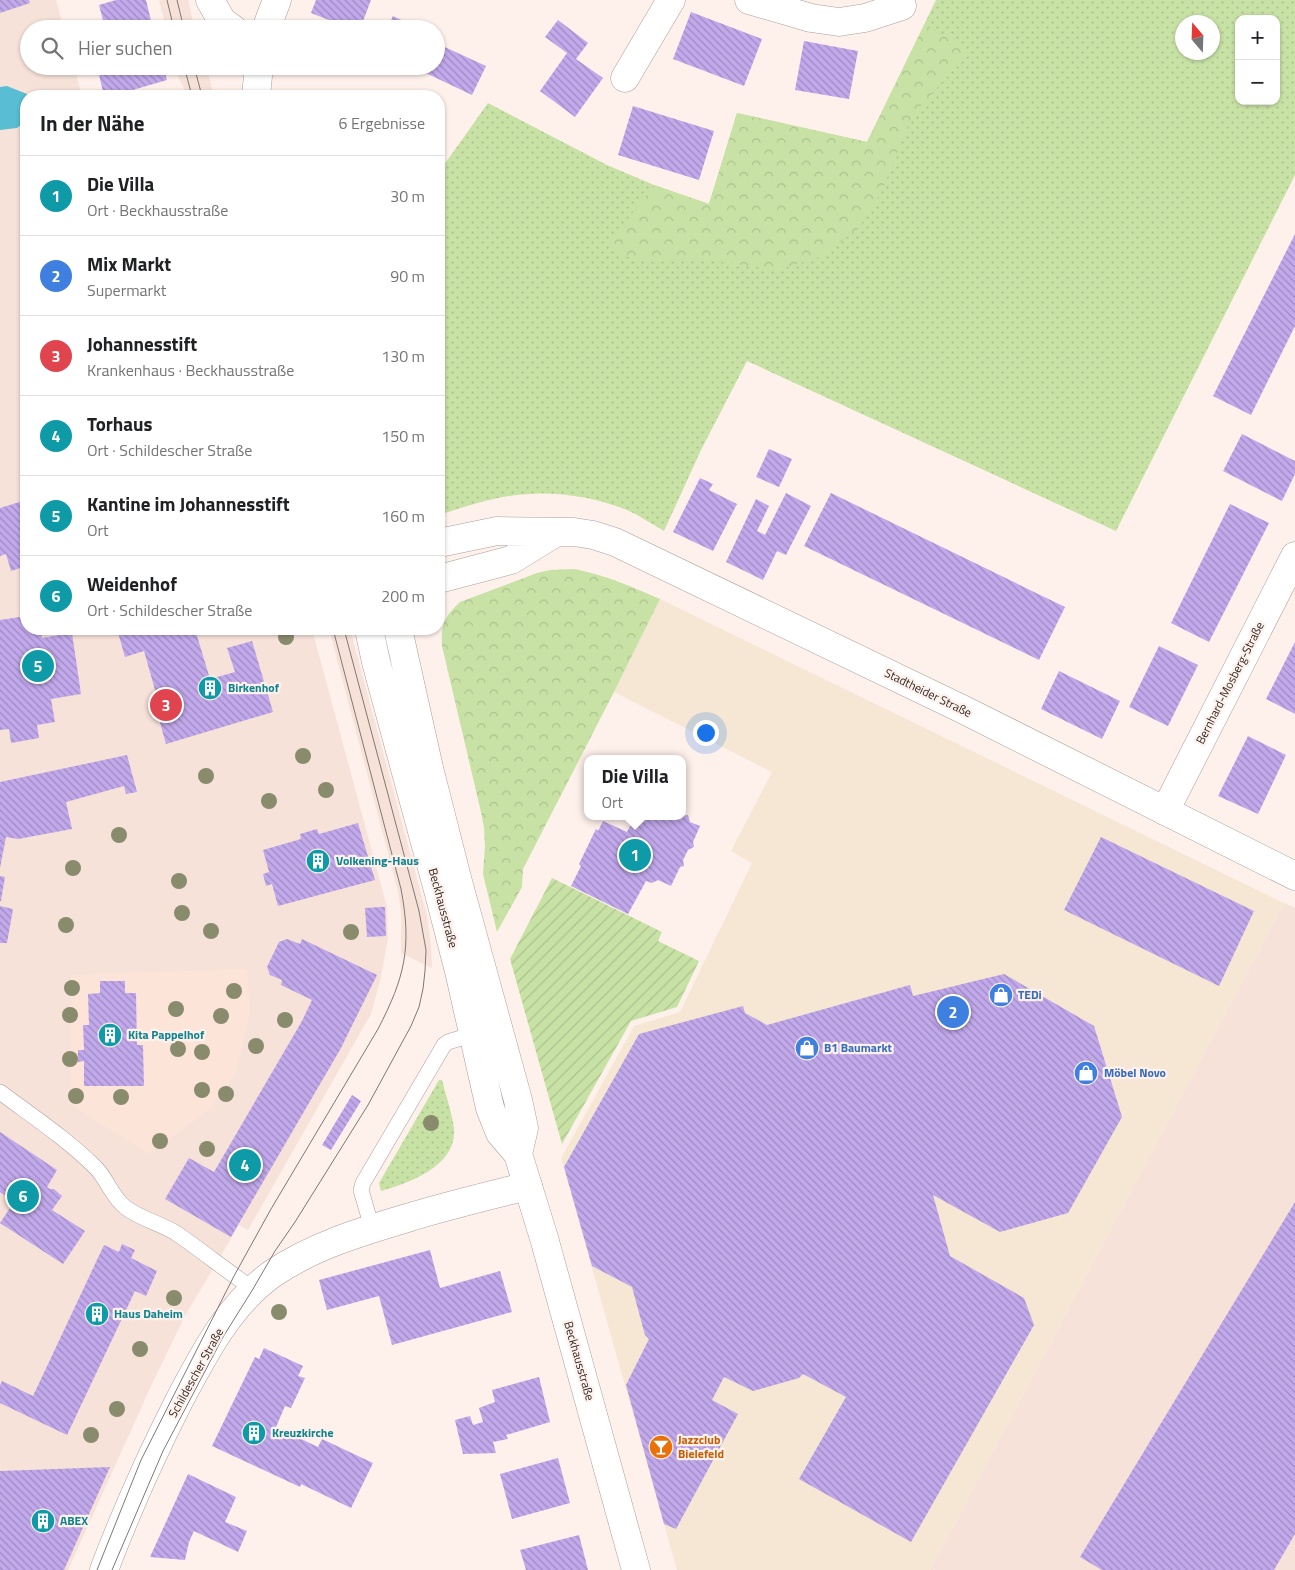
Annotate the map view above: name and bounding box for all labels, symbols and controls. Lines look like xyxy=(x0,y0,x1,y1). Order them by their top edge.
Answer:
north arrow xyxy=(1175,15,1220,60)
map controls xyxy=(1235,15,1280,105)
button: + xyxy=(1235,15,1280,60)
search box xyxy=(20,20,445,75)
text: Hier suchen xyxy=(78,33,173,62)
icon: search xyxy=(38,34,66,62)
button: − xyxy=(1235,60,1280,105)
text: In der Nähe xyxy=(40,107,145,139)
text: 6 Ergebnisse xyxy=(338,111,425,135)
text: Die Villa xyxy=(87,169,154,198)
text: 1 xyxy=(52,184,60,208)
text: 30 m xyxy=(390,184,425,208)
text: Ort · Beckhausstraße xyxy=(87,198,228,222)
text: Mix Markt xyxy=(87,249,171,278)
text: 2 xyxy=(52,264,60,288)
text: 90 m xyxy=(390,264,425,288)
text: Supermarkt xyxy=(87,278,166,302)
text: Johannesstift xyxy=(87,329,197,358)
text: 3 xyxy=(52,344,60,368)
text: 130 m xyxy=(381,344,425,368)
text: Krankenhaus · Beckhausstraße xyxy=(87,358,294,382)
text: Torhaus xyxy=(87,409,153,438)
text: 4 xyxy=(52,424,60,448)
text: 150 m xyxy=(381,424,425,448)
text: Ort · Schildescher Straße xyxy=(87,438,252,462)
text: Kantine im Johannesstift xyxy=(87,489,290,518)
text: 5 xyxy=(52,504,60,528)
text: 160 m xyxy=(381,504,425,528)
text: Ort xyxy=(87,518,109,542)
text: Weidenhof xyxy=(87,569,177,598)
text: 6 xyxy=(52,584,60,608)
text: 200 m xyxy=(381,584,425,608)
text: Ort · Schildescher Straße xyxy=(87,598,252,622)
street label: Bernhard-Mosberg-Straße xyxy=(1190,618,1269,747)
pin: 5 xyxy=(22,647,54,685)
street label: Stadtheider Straße xyxy=(881,663,975,722)
building icon: Birkenhof xyxy=(197,675,223,701)
place label: Birkenhof xyxy=(228,678,280,697)
pin: 3 xyxy=(150,686,182,724)
your location xyxy=(693,720,719,746)
popup xyxy=(584,755,686,820)
text: Die Villa xyxy=(601,761,669,790)
text: Ort xyxy=(601,790,623,814)
pin: 1 xyxy=(619,836,651,874)
building icon: Volkening-Haus xyxy=(305,848,331,874)
place label: Volkening-Haus xyxy=(336,851,419,870)
street label: Beckhausstraße xyxy=(424,866,463,950)
shop icon: TEDi xyxy=(988,982,1014,1008)
place label: TEDi xyxy=(1018,985,1042,1004)
pin: 2 xyxy=(937,993,969,1031)
building icon: Kita Pappelhof xyxy=(97,1022,123,1048)
place label: Kita Pappelhof xyxy=(128,1025,205,1044)
shop icon: B1 Baumarkt xyxy=(794,1035,820,1061)
place label: B1 Baumarkt xyxy=(824,1038,893,1057)
shop icon: Möbel Novo xyxy=(1073,1060,1099,1086)
place label: Möbel Novo xyxy=(1104,1063,1166,1082)
pin: 4 xyxy=(229,1146,261,1184)
pin: 6 xyxy=(7,1177,39,1215)
building icon: Haus Daheim xyxy=(84,1301,110,1327)
place label: Haus Daheim xyxy=(114,1304,183,1323)
street label: Beckhausstraße xyxy=(559,1319,600,1403)
street label: Schildescher Straße xyxy=(163,1324,228,1421)
building icon: Kreuzkirche xyxy=(241,1420,267,1446)
place label: Kreuzkirche xyxy=(272,1423,334,1442)
place label: Jazzclub Bielefeld xyxy=(678,1430,724,1463)
bar icon: Jazzclub Bielefeld xyxy=(648,1434,674,1460)
building icon: ABEX xyxy=(30,1508,56,1534)
place label: ABEX xyxy=(60,1511,88,1530)

